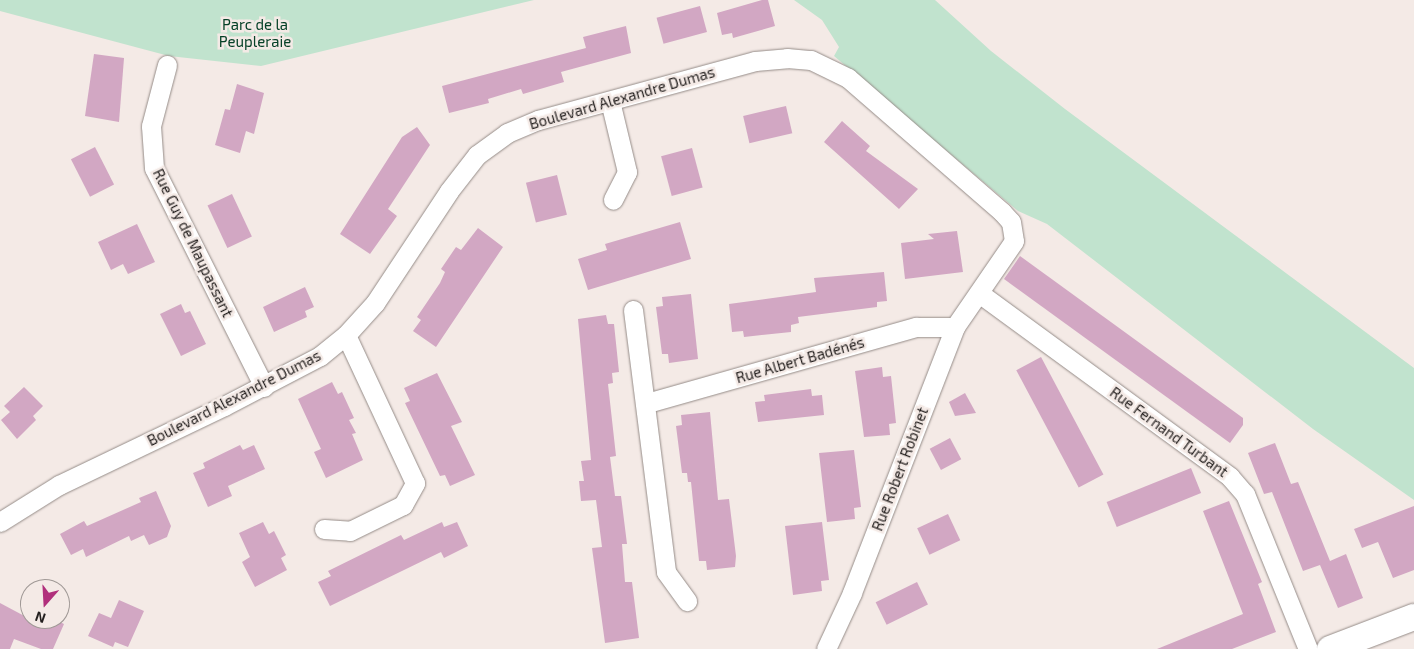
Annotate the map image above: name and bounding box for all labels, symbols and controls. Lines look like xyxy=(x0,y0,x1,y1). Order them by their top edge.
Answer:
park label: Parc de la Peupleraie xyxy=(219,15,291,50)
street label: Boulevard Alexandre Dumas xyxy=(527,63,717,133)
street label: Rue Guy de Maupassant xyxy=(149,166,237,320)
street label: Rue Albert Badénés xyxy=(733,333,867,387)
street label: Boulevard Alexandre Dumas xyxy=(144,346,324,450)
street label: Rue Fernand Turbant xyxy=(1106,383,1232,481)
street label: Rue Robert Robinet xyxy=(868,405,932,533)
north arrow xyxy=(20,579,70,629)
text: N xyxy=(33,608,48,627)

